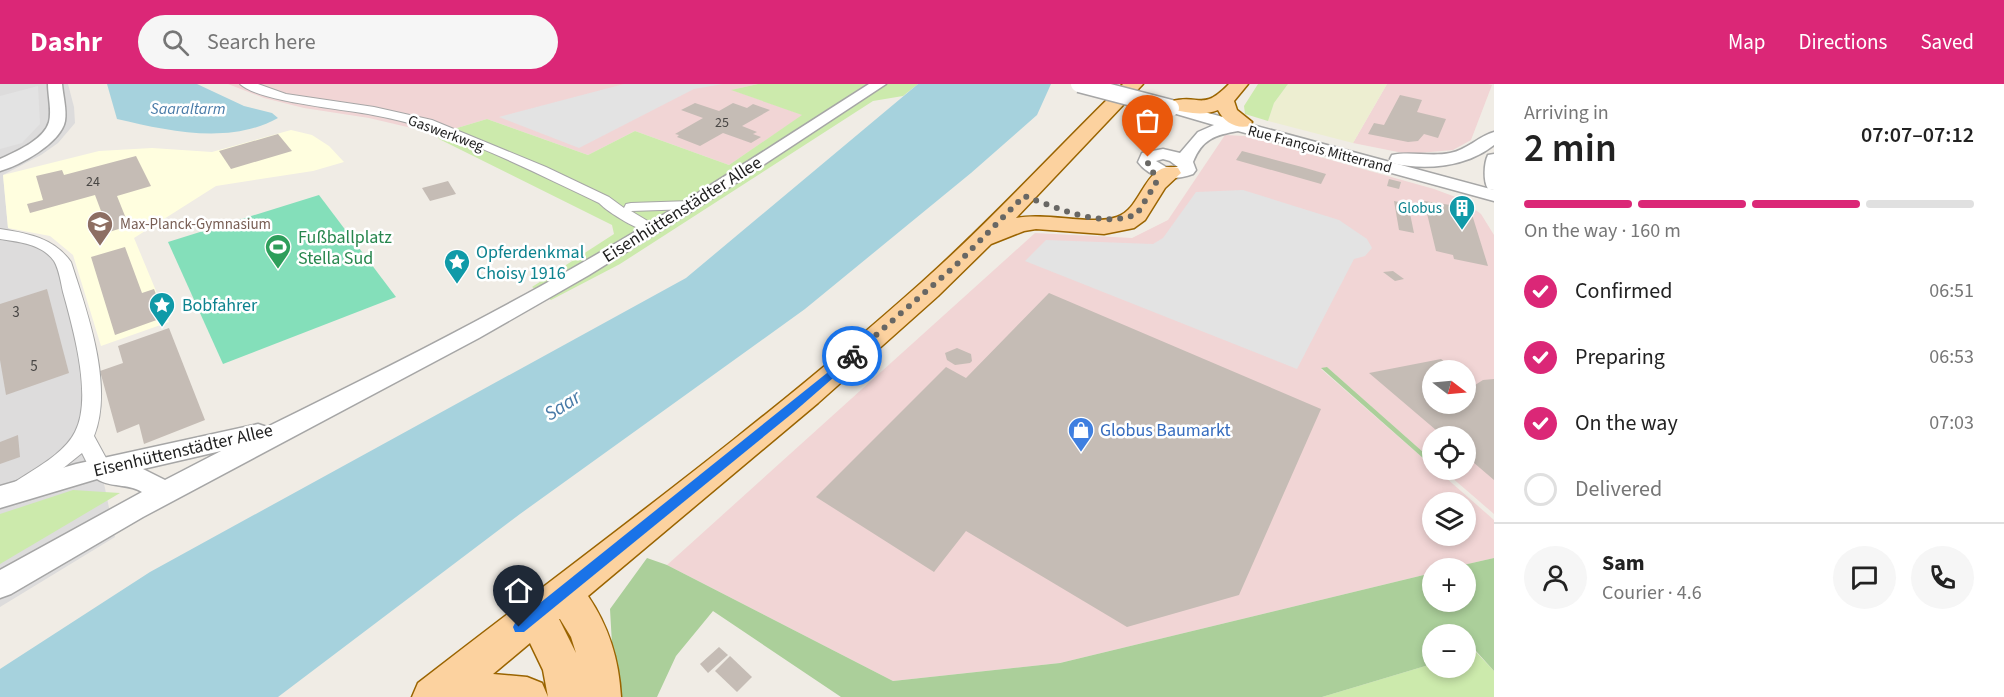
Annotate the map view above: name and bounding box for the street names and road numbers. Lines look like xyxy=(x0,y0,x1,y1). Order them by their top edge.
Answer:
street label: Gaswerkweg xyxy=(405,110,487,157)
street label: Rue François Mitterrand xyxy=(1246,120,1394,179)
street label: Eisenhüttenstädter Allee xyxy=(598,150,767,269)
street label: Eisenhüttenstädter Allee xyxy=(91,418,275,483)

